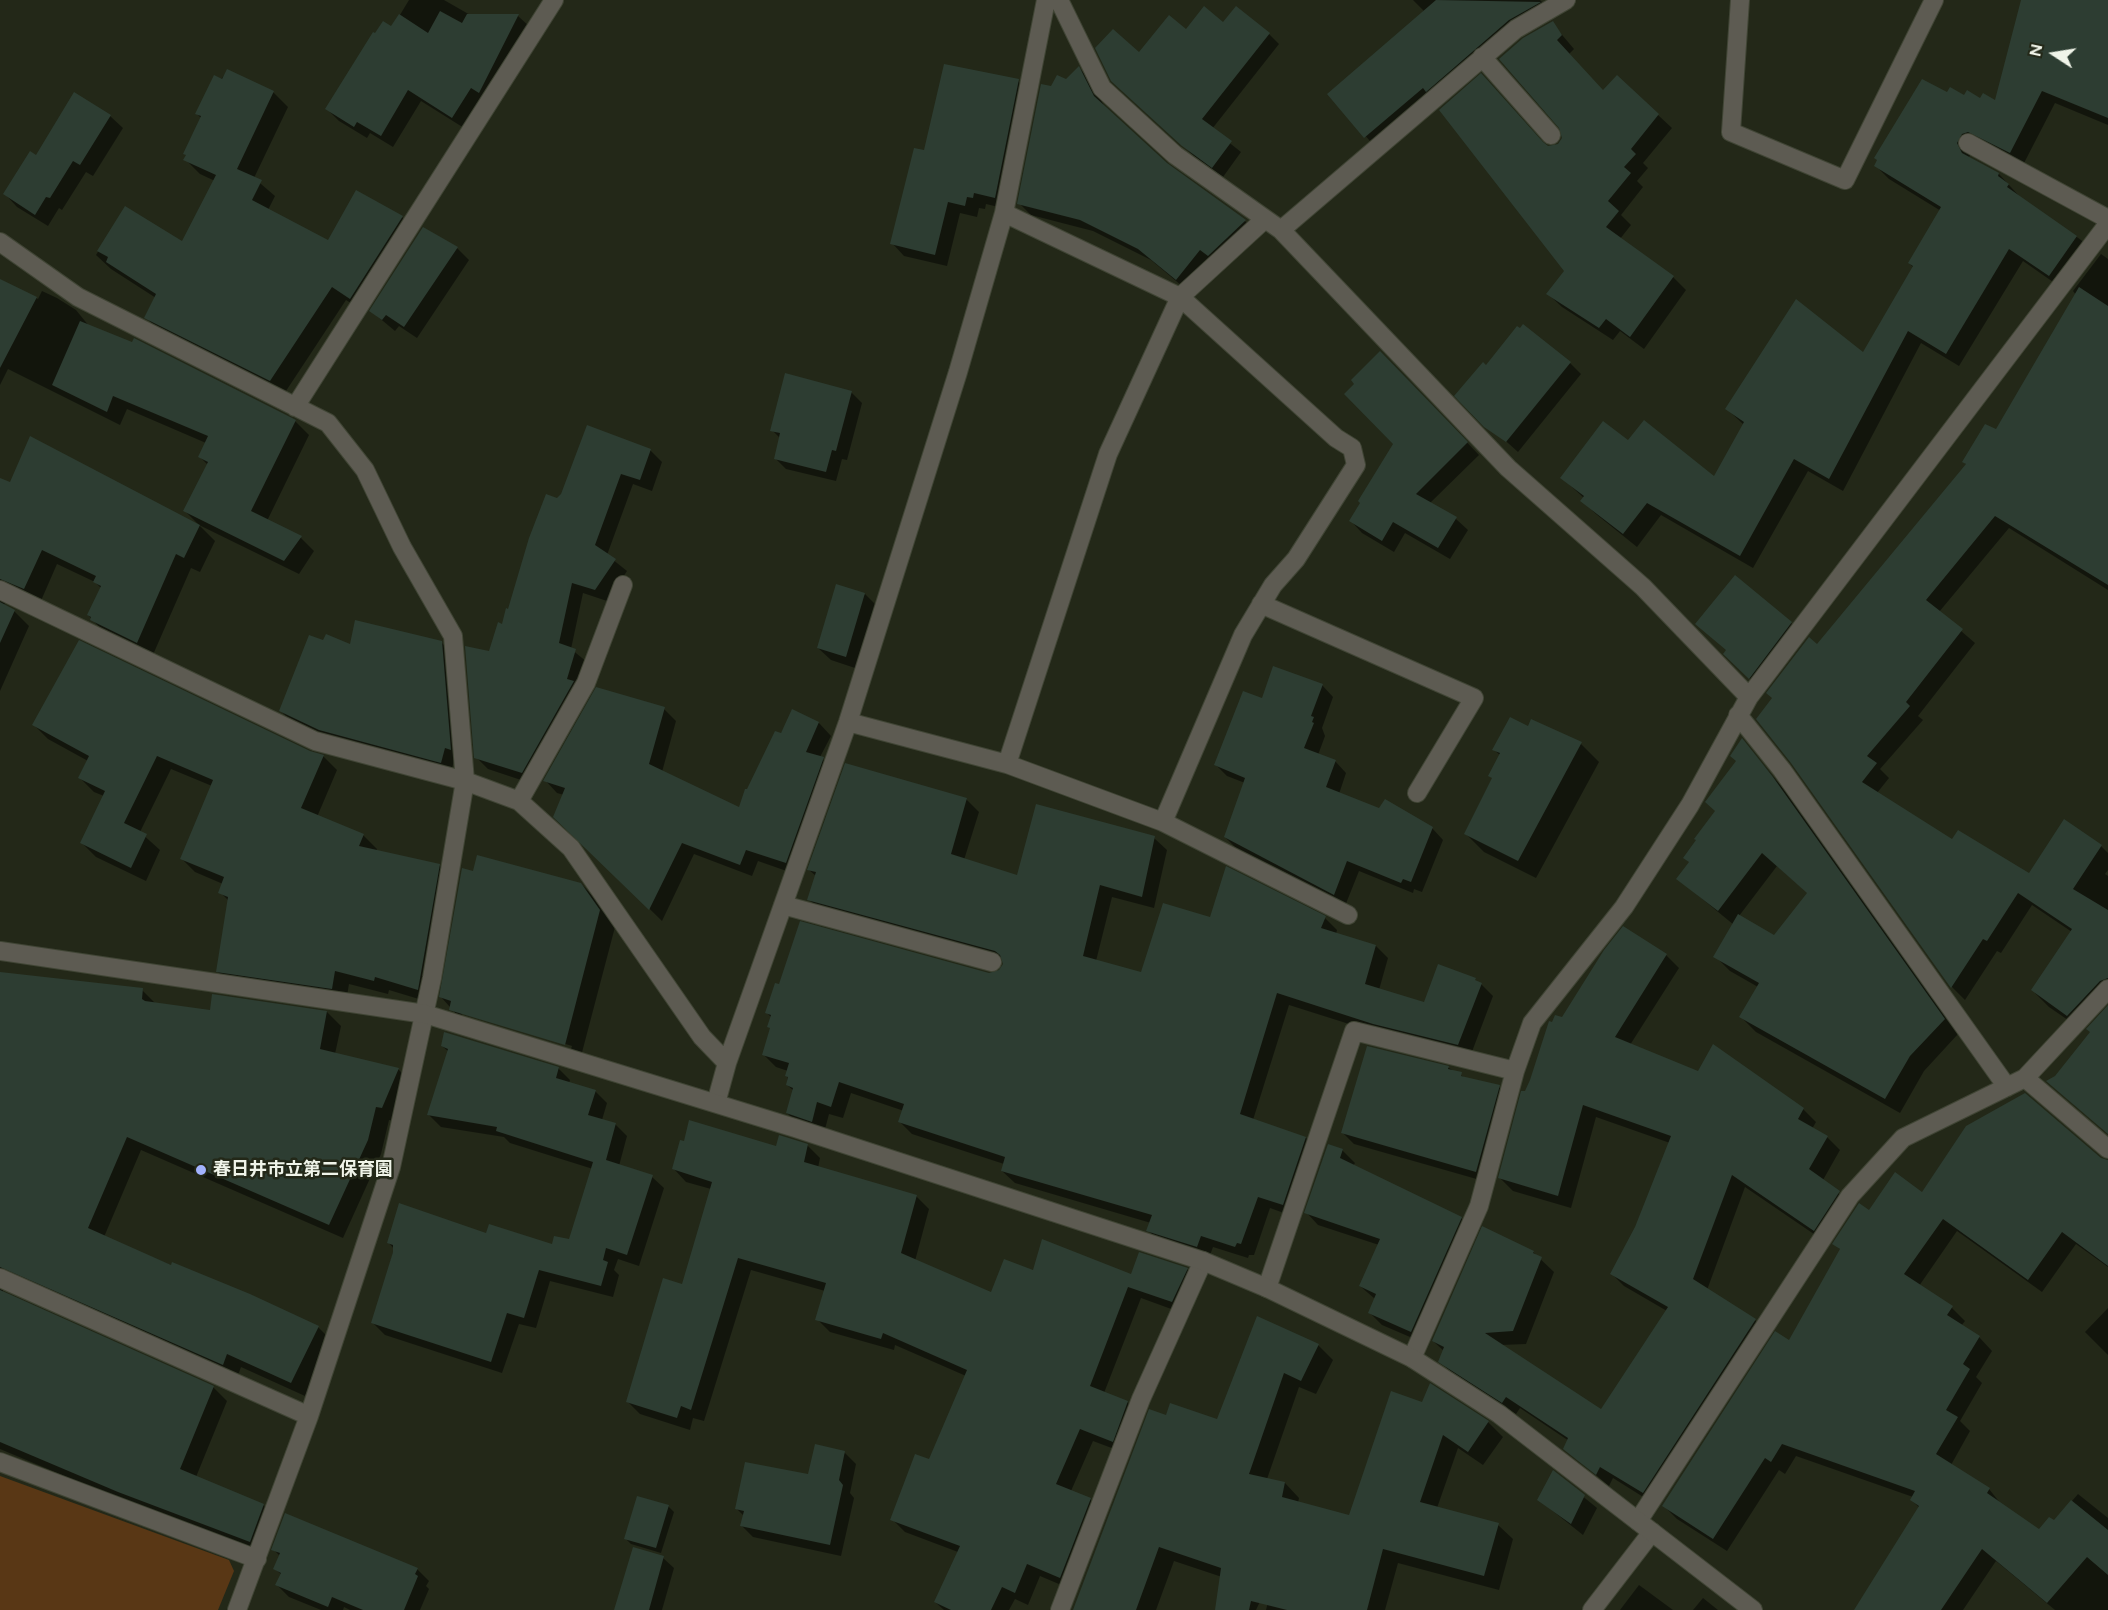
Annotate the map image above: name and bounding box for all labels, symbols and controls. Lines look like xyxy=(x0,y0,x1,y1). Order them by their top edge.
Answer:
north arrow xyxy=(2024,24,2084,84)
text: N xyxy=(2025,42,2046,58)
place label: 春日井市立第二保育園 xyxy=(213,1159,393,1181)
marker: 春日井市立第二保育園 xyxy=(194,1163,208,1177)

